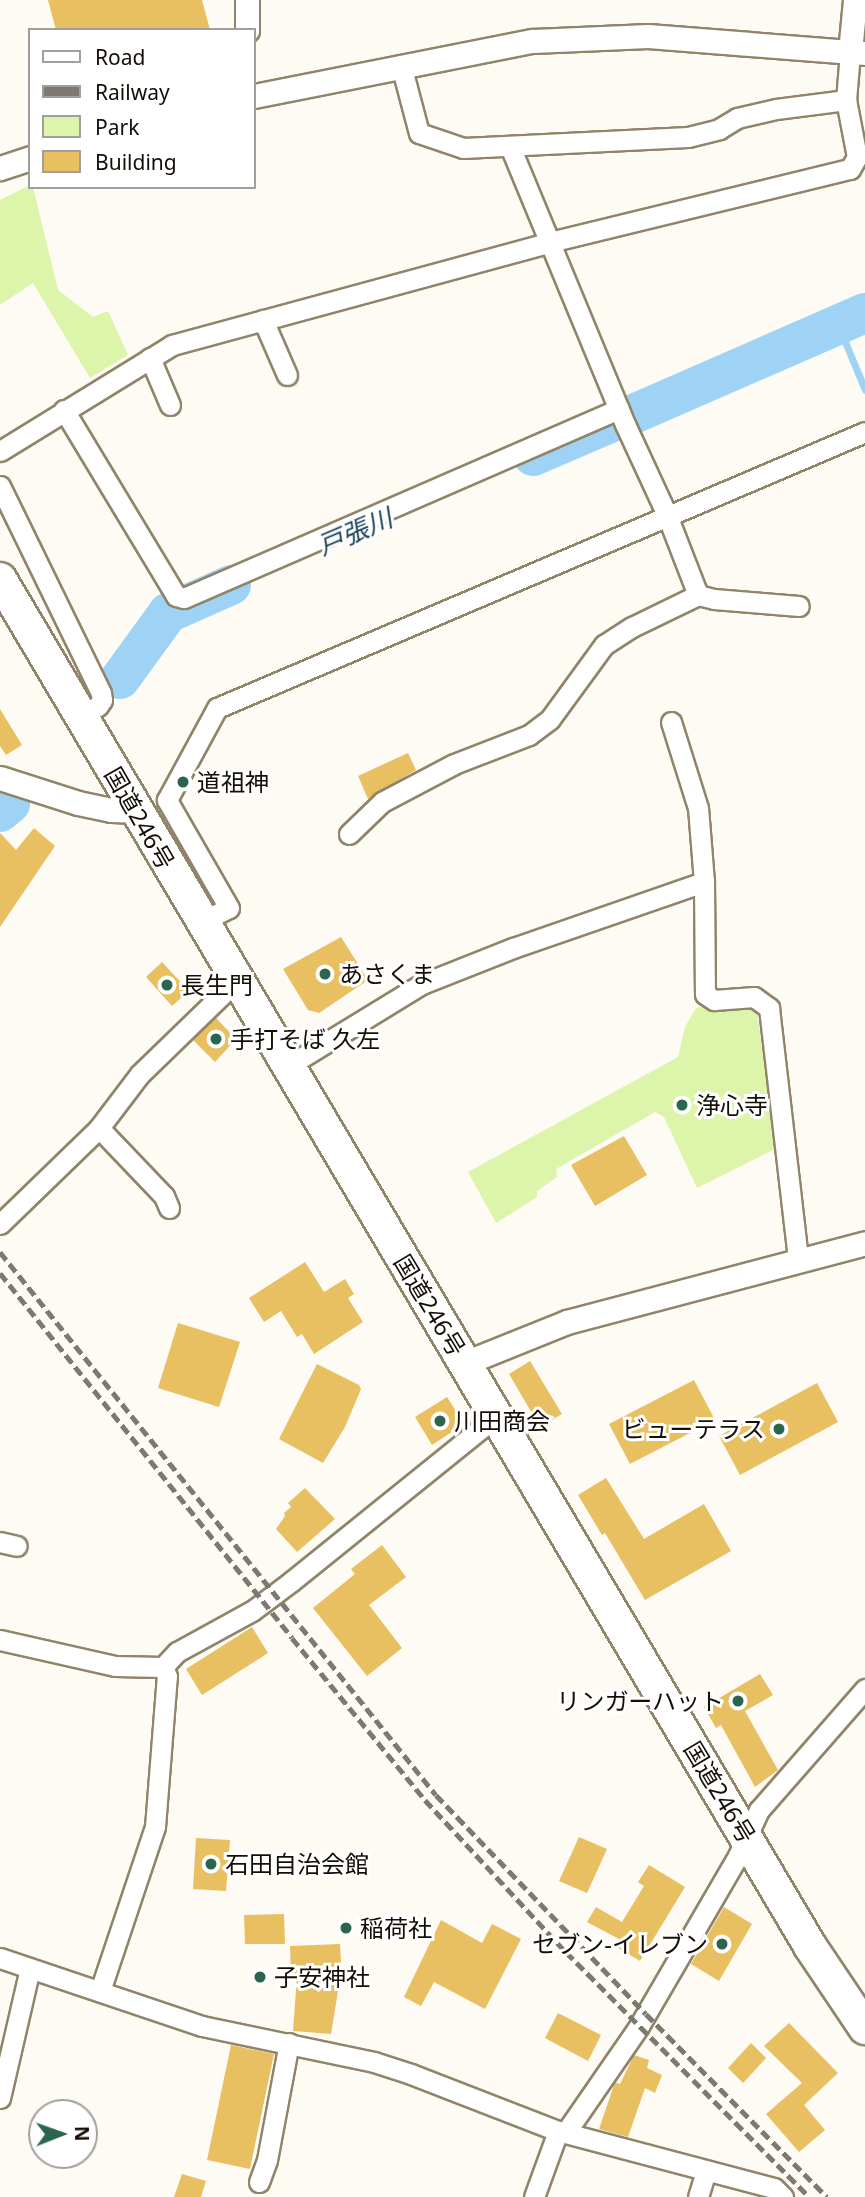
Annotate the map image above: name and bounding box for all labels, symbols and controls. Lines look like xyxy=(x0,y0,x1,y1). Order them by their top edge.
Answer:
legend xyxy=(28,28,256,189)
text: Road xyxy=(95,43,145,71)
text: Railway xyxy=(95,78,170,106)
text: Park xyxy=(95,113,139,141)
text: Building xyxy=(95,148,177,176)
water label: 戸張川 xyxy=(313,502,397,562)
street label: 国道246号 xyxy=(99,762,181,874)
place label: 道祖神 xyxy=(197,768,269,796)
marker: 道祖神 xyxy=(175,774,191,790)
place label: あさくま xyxy=(339,960,435,988)
marker: あさくま xyxy=(317,966,333,982)
place label: 長生門 xyxy=(181,971,253,999)
marker: 長生門 xyxy=(159,977,175,993)
place label: 手打そば 久左 xyxy=(230,1025,380,1053)
marker: 手打そば 久左 xyxy=(208,1031,224,1047)
place label: 浄心寺 xyxy=(696,1091,768,1119)
marker: 浄心寺 xyxy=(674,1097,690,1113)
street label: 国道246号 xyxy=(389,1249,471,1361)
place label: 川田商会 xyxy=(454,1407,550,1435)
marker: 川田商会 xyxy=(432,1413,448,1429)
place label: ビューテラス xyxy=(621,1415,765,1443)
marker: ビューテラス xyxy=(771,1421,787,1437)
place label: リンガーハット xyxy=(556,1687,724,1715)
marker: リンガーハット xyxy=(730,1693,746,1709)
street label: 国道246号 xyxy=(679,1736,761,1848)
place label: 石田自治会館 xyxy=(225,1850,369,1878)
marker: 石田自治会館 xyxy=(203,1856,219,1872)
place label: 稲荷社 xyxy=(360,1914,432,1942)
marker: 稲荷社 xyxy=(338,1920,354,1936)
place label: セブン-イレブン xyxy=(532,1930,708,1958)
marker: セブン-イレブン xyxy=(714,1936,730,1952)
place label: 子安神社 xyxy=(274,1963,370,1991)
marker: 子安神社 xyxy=(252,1969,268,1985)
north arrow xyxy=(28,2099,98,2169)
text: N xyxy=(69,2126,95,2142)

